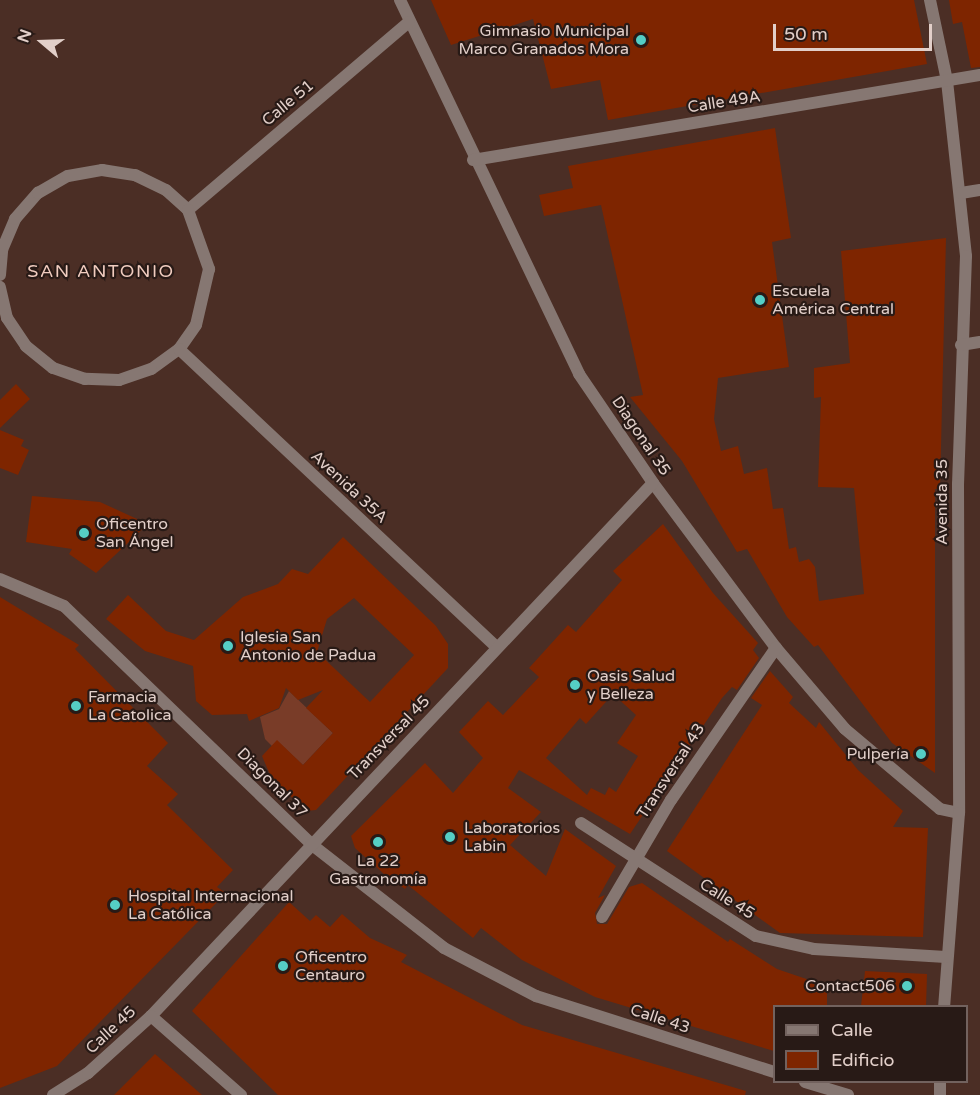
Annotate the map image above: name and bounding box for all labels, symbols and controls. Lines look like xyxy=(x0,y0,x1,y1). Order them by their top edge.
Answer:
north arrow xyxy=(12,12,72,72)
scale bar xyxy=(776,12,935,50)
place label: Gimnasio Municipal Marco Granados Mora xyxy=(459,21,629,59)
text: 50 m xyxy=(784,23,828,45)
text: N xyxy=(13,27,37,45)
marker: Gimnasio Municipal Marco Granados Mora xyxy=(634,33,648,47)
street label: Calle 51 xyxy=(258,76,318,130)
street label: Calle 49A xyxy=(686,87,762,117)
district label: SAN ANTONIO xyxy=(27,260,175,282)
place label: Escuela América Central xyxy=(772,281,894,319)
marker: Escuela América Central xyxy=(753,293,767,307)
street label: Diagonal 35 xyxy=(607,393,675,479)
street label: Avenida 35A xyxy=(307,447,391,527)
street label: Avenida 35 xyxy=(932,459,952,545)
place label: Oficentro San Ángel xyxy=(96,514,173,552)
marker: Oficentro San Ángel xyxy=(77,526,91,540)
place label: Iglesia San Antonio de Padua xyxy=(240,627,376,665)
marker: Iglesia San Antonio de Padua xyxy=(221,639,235,653)
place label: Oasis Salud y Belleza xyxy=(587,666,675,704)
marker: Oasis Salud y Belleza xyxy=(568,678,582,692)
place label: Farmacia La Catolica xyxy=(88,687,172,725)
street label: Transversal 45 xyxy=(344,692,434,784)
marker: Farmacia La Catolica xyxy=(69,699,83,713)
street label: Transversal 43 xyxy=(633,720,709,822)
street label: Diagonal 37 xyxy=(233,744,311,822)
place label: Pulpería xyxy=(846,744,909,764)
marker: Pulpería xyxy=(914,747,928,761)
place label: Laboratorios Labin xyxy=(464,818,560,856)
marker: Laboratorios Labin xyxy=(441,828,459,846)
marker: La 22 Gastronomía xyxy=(371,835,385,849)
place label: La 22 Gastronomía xyxy=(329,851,427,889)
street label: Calle 45 xyxy=(696,875,758,923)
place label: Hospital Internacional La Católica xyxy=(128,886,293,924)
marker: Hospital Internacional La Católica xyxy=(106,896,124,914)
place label: Oficentro Centauro xyxy=(295,947,367,985)
marker: Oficentro Centauro xyxy=(276,959,290,973)
place label: Contact506 xyxy=(805,976,895,996)
marker: Contact506 xyxy=(900,979,914,993)
street label: Calle 43 xyxy=(628,1000,692,1038)
street label: Calle 45 xyxy=(82,1002,140,1058)
legend xyxy=(773,1005,968,1083)
text: Calle xyxy=(831,1019,873,1041)
text: Edificio xyxy=(831,1049,895,1071)

